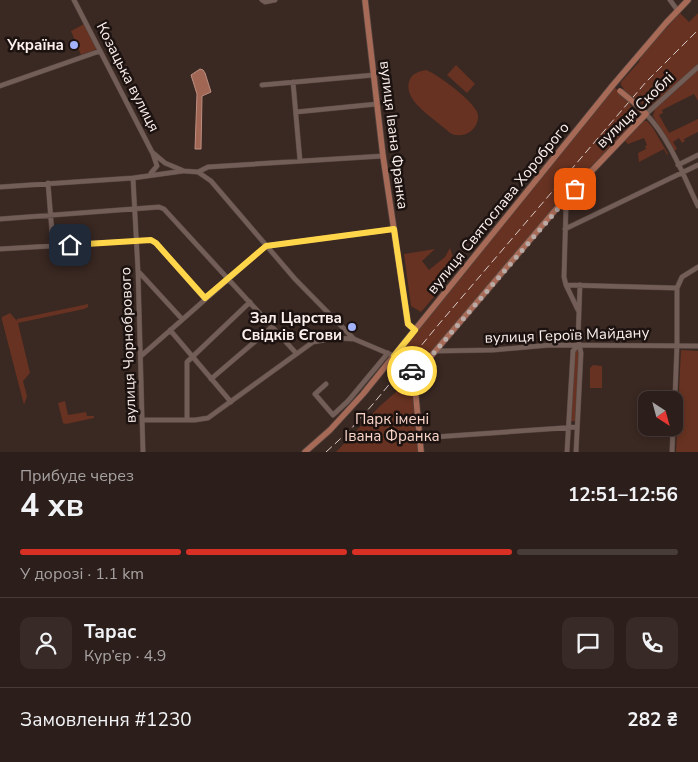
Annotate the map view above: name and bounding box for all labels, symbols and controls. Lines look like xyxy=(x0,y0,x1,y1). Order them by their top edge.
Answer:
street label: Козацька вулиця xyxy=(92,19,164,135)
place label: Україна xyxy=(6,35,64,55)
marker: Україна xyxy=(68,39,80,51)
street label: вулиця Івана Франка xyxy=(375,60,413,210)
street label: вулиця Скоблі xyxy=(592,68,678,152)
street label: вулиця Святослава Хороброго xyxy=(422,118,574,298)
pin xyxy=(554,168,596,210)
icon: bag xyxy=(561,175,589,203)
pin xyxy=(49,224,91,266)
icon: home xyxy=(56,231,84,259)
street label: вулиця Чорнобрового xyxy=(115,267,141,423)
place label: Зал Царства Свідків Єгови xyxy=(242,308,342,345)
marker: Зал Царства Свідків Єгови xyxy=(346,321,358,333)
street label: вулиця Героїв Майдану xyxy=(484,322,650,348)
courier xyxy=(387,346,437,396)
icon: car xyxy=(398,357,426,385)
north arrow xyxy=(638,391,682,436)
map controls xyxy=(638,391,683,436)
park label: Парк імені Івана Франка xyxy=(344,409,440,446)
text: Прибуде через xyxy=(20,465,134,487)
text: 12:51–12:56 xyxy=(568,482,678,508)
text: 4 хв xyxy=(20,484,84,527)
text: У дорозі · 1.1 km xyxy=(20,563,144,585)
button: person xyxy=(20,617,72,669)
button: chat xyxy=(562,617,614,669)
button: phone xyxy=(626,617,678,669)
text: Тарас xyxy=(84,619,137,645)
text: Кур’єр · 4.9 xyxy=(84,645,166,667)
text: Замовлення #1230 xyxy=(20,707,192,733)
text: 282 ₴ xyxy=(627,707,678,733)

